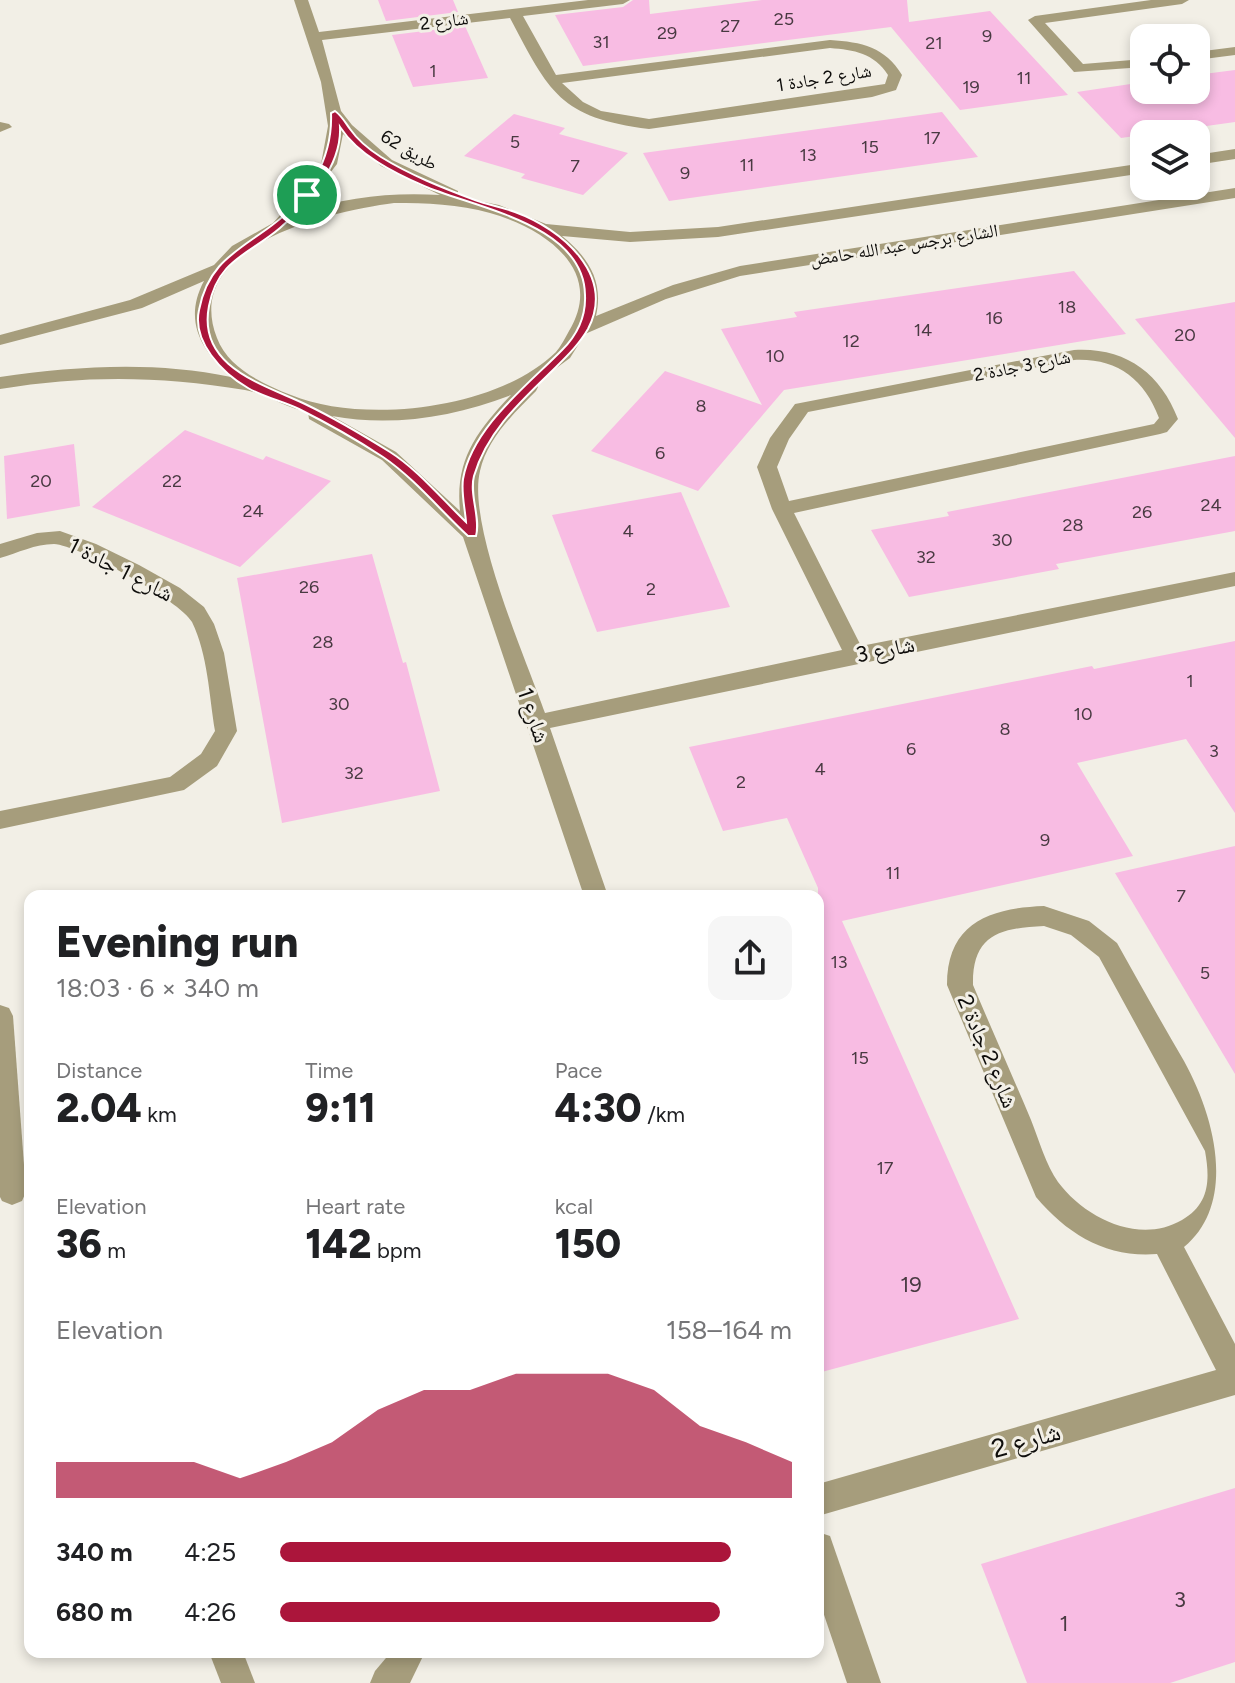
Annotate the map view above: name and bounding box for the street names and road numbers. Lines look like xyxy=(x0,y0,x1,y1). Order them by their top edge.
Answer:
street label: شارع 2 xyxy=(418,7,470,35)
street label: شارع 2 جادة 1 xyxy=(775,60,873,96)
street label: طريق 62 xyxy=(377,125,441,175)
street label: الشارع برجس عبد الله حامض xyxy=(809,219,999,271)
street label: شارع 3 جادة 2 xyxy=(972,346,1072,386)
street label: شارع 1 جادة 1 xyxy=(64,532,178,607)
street label: شارع 3 xyxy=(853,631,917,668)
street label: شارع 1 xyxy=(512,684,555,746)
street label: شارع 2 جادة 2 xyxy=(952,991,1023,1112)
street label: شارع 2 xyxy=(988,1415,1064,1465)

